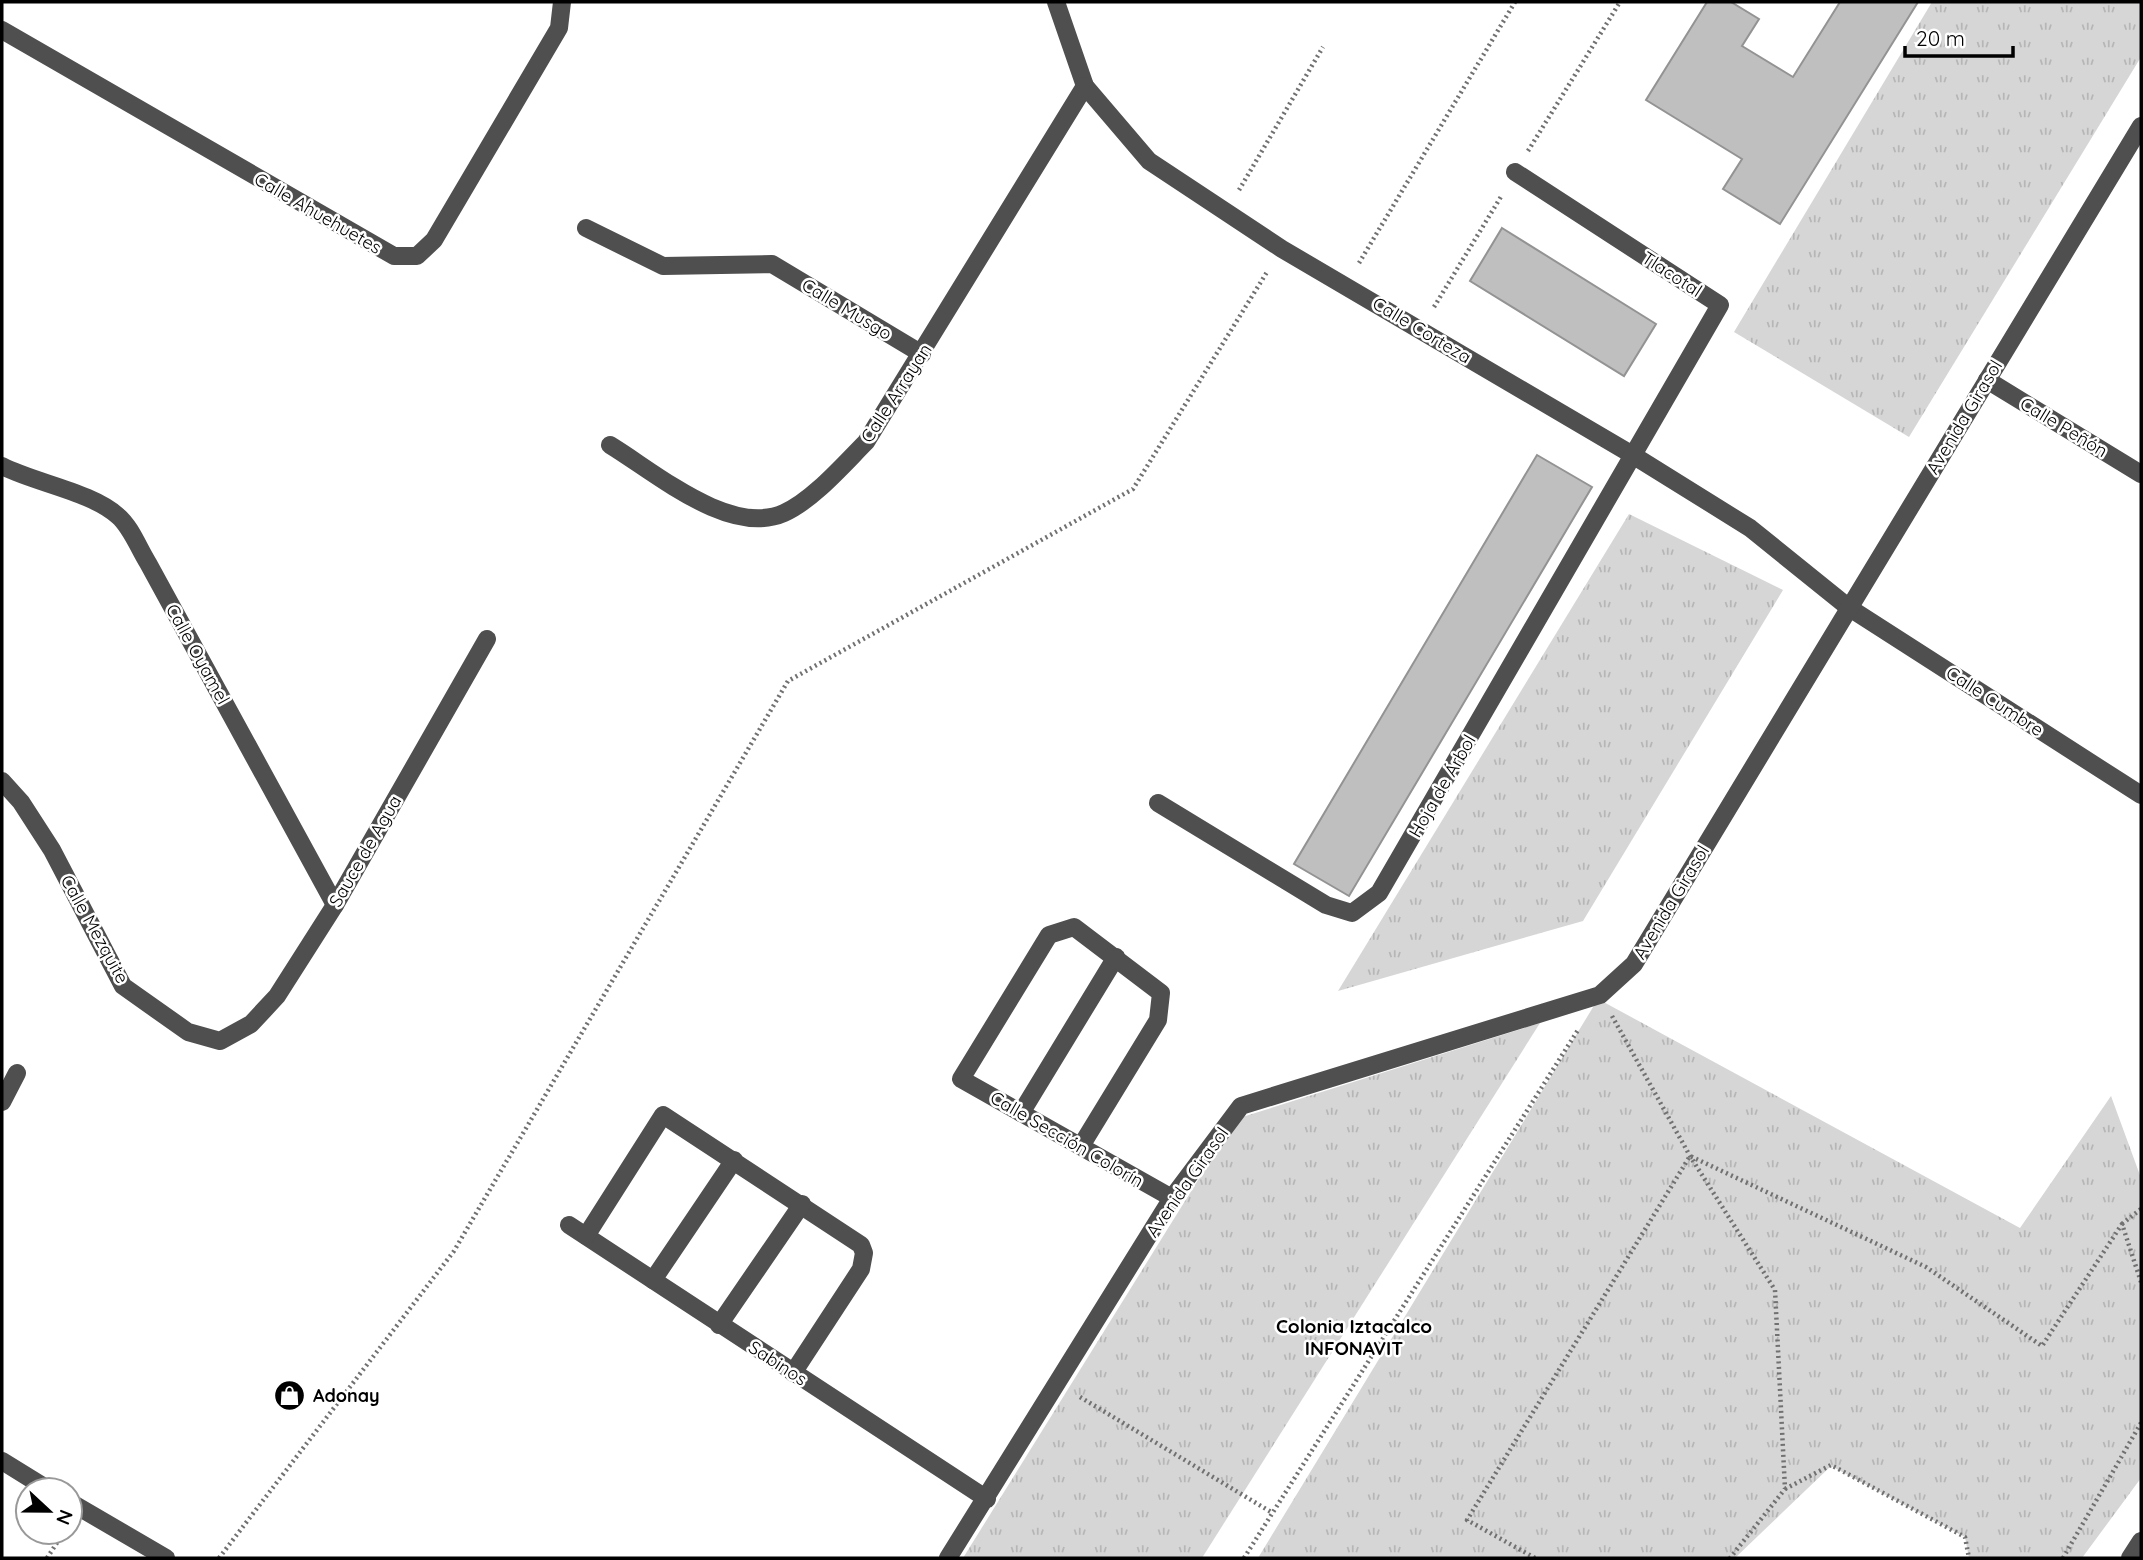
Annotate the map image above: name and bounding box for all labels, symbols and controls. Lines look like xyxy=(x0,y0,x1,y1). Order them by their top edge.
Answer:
scale bar xyxy=(1905,14,2014,58)
text: 20 m xyxy=(1916,25,1965,51)
street label: Calle Ahuehuetes xyxy=(250,167,386,259)
street label: Tlacotal xyxy=(1638,246,1706,302)
street label: Calle Musgo xyxy=(798,273,896,345)
street label: Calle Corteza xyxy=(1368,292,1476,368)
street label: Calle Arrayan xyxy=(855,339,937,447)
street label: Avenida Girasol xyxy=(1921,356,2007,478)
street label: Calle Peñón xyxy=(2016,392,2112,462)
street label: Calle Oyamel xyxy=(161,600,235,708)
street label: Calle Cumbre xyxy=(1942,661,2048,741)
street label: Hoja de Árbol xyxy=(1403,730,1481,842)
street label: Sauce de Agua xyxy=(324,791,406,911)
street label: Avenida Girasol xyxy=(1628,841,1714,963)
street label: Calle Mezquite xyxy=(56,871,134,987)
street label: Calle Sección Colorín xyxy=(986,1086,1148,1192)
street label: Avenida Girasol xyxy=(1141,1122,1233,1242)
district label: Colonia Iztacalco INFONAVIT xyxy=(1276,1314,1432,1360)
street label: Sabinos xyxy=(744,1336,812,1390)
shop icon: Adonay xyxy=(273,1378,307,1412)
place label: Adonay xyxy=(313,1384,380,1407)
north arrow xyxy=(14,1476,84,1546)
text: N xyxy=(51,1506,79,1528)

